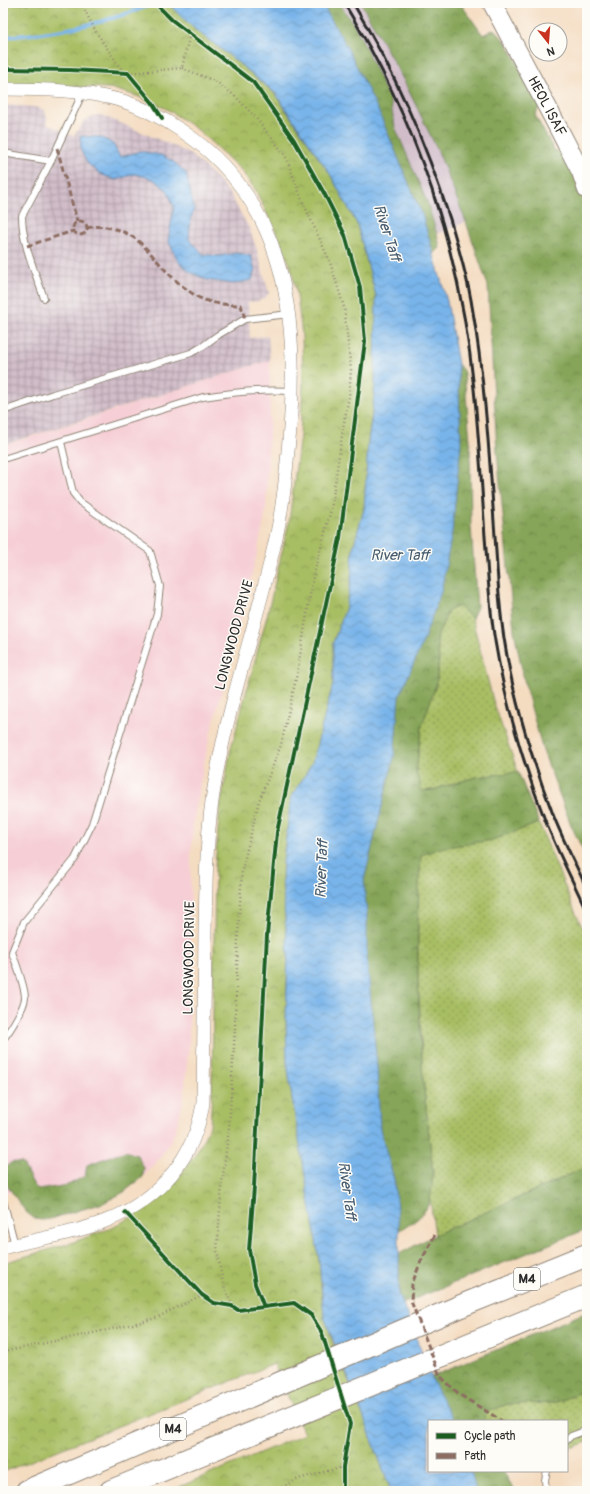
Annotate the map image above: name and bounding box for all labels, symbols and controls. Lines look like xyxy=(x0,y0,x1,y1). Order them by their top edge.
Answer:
north arrow xyxy=(528,22,568,62)
text: N xyxy=(545,44,556,59)
street label: HEOL ISAF xyxy=(524,73,570,139)
water label: River Taff xyxy=(369,202,406,266)
water label: River Taff xyxy=(371,546,432,565)
street label: LONGWOOD DRIVE xyxy=(211,578,257,692)
water label: River Taff xyxy=(311,837,333,899)
street label: LONGWOOD DRIVE xyxy=(180,901,198,1015)
water label: River Taff xyxy=(334,1161,361,1224)
road number: M4 xyxy=(514,1268,540,1290)
road number: M4 xyxy=(160,1418,186,1440)
legend xyxy=(428,1420,568,1472)
text: Cycle path xyxy=(464,1429,516,1444)
text: Path xyxy=(464,1449,486,1464)

